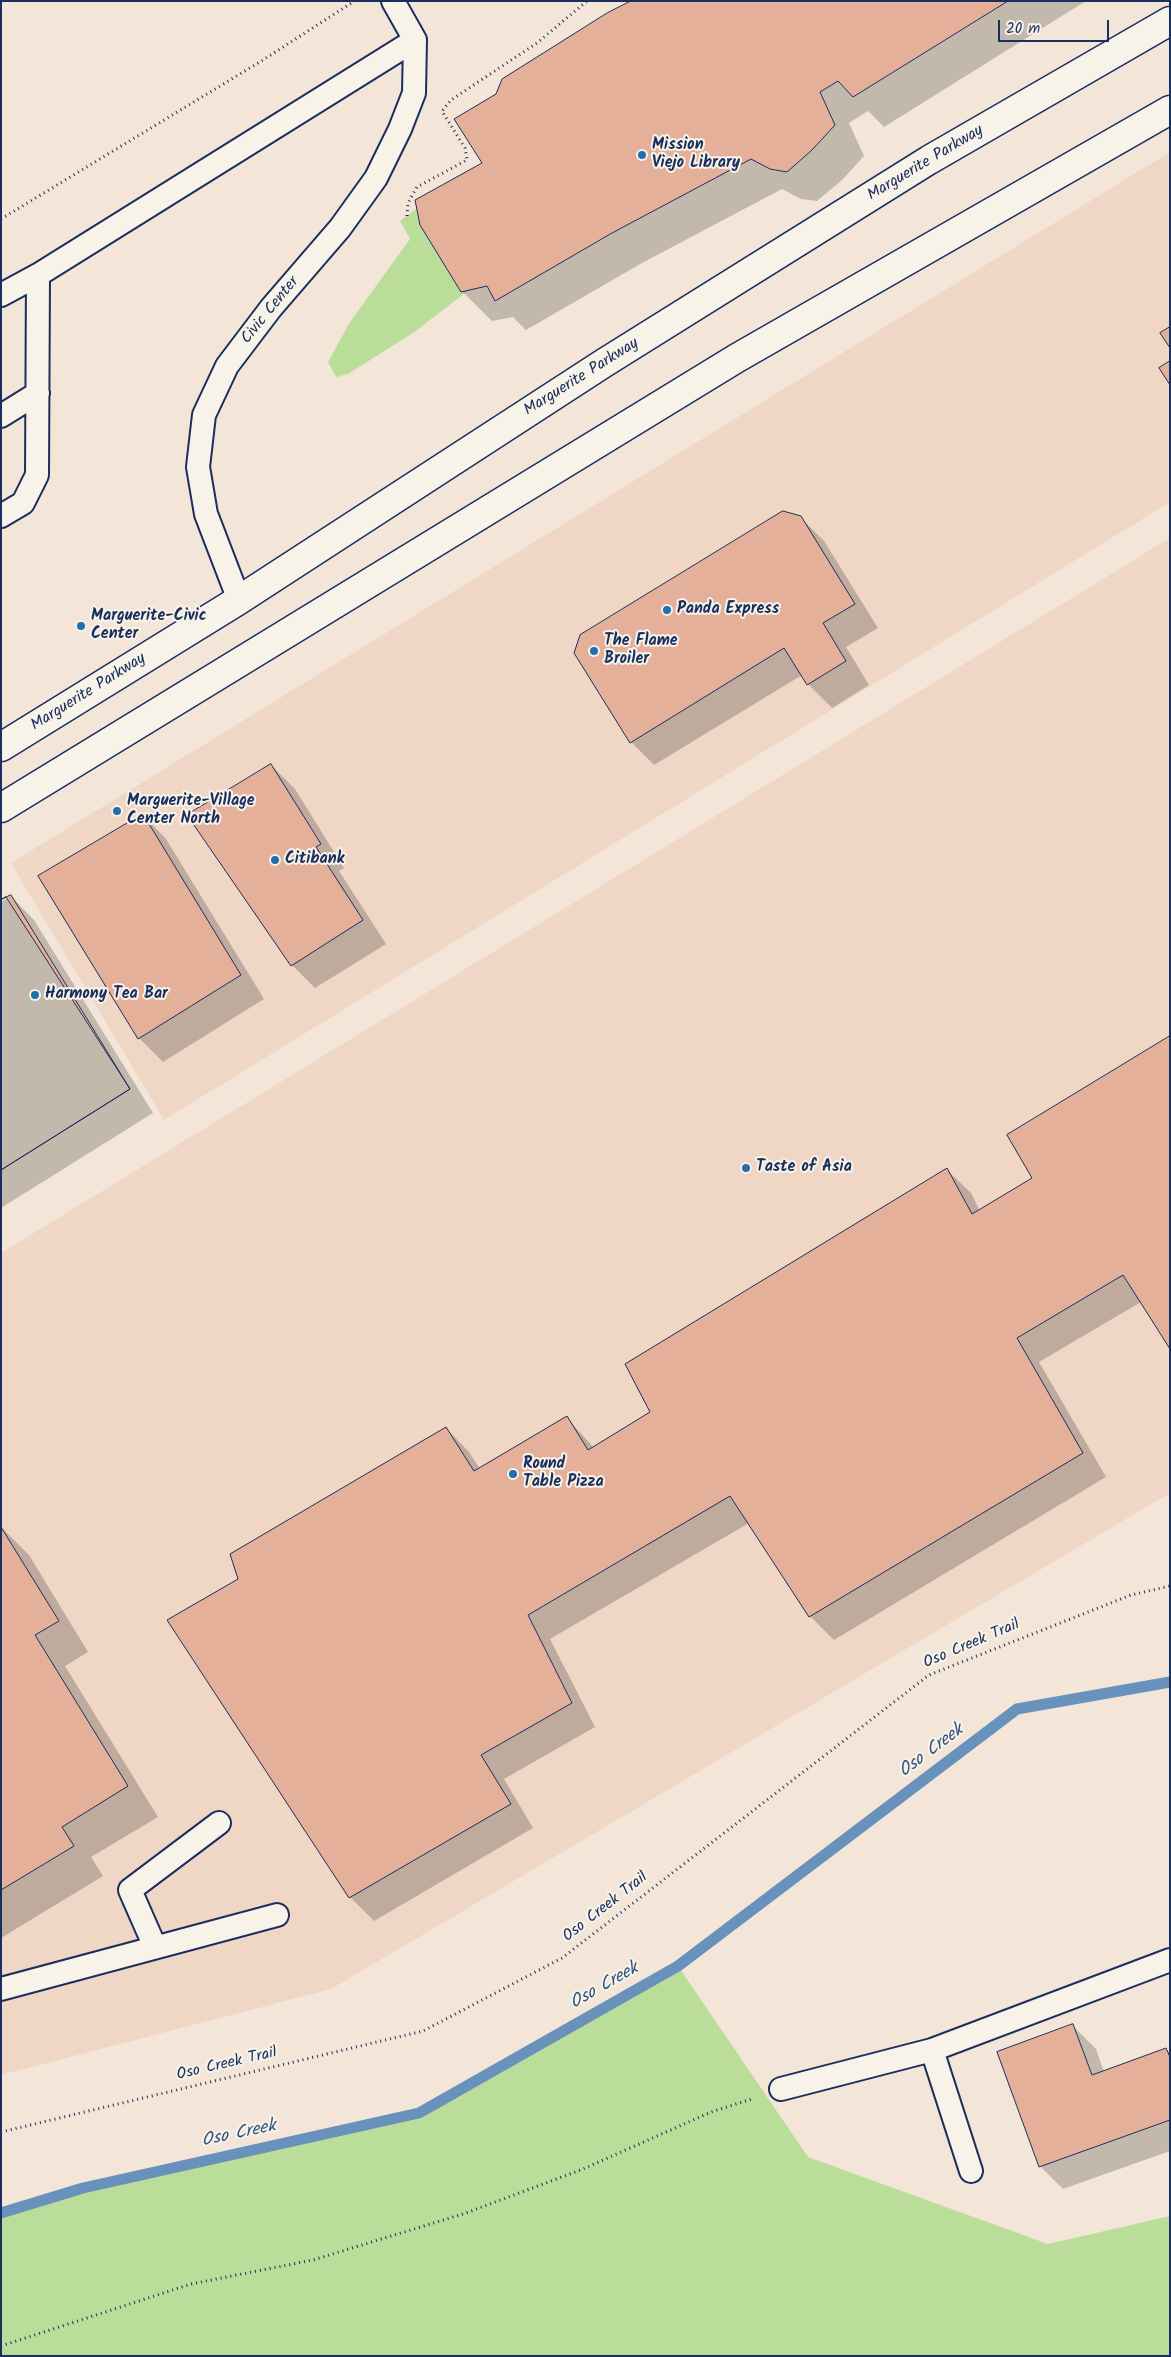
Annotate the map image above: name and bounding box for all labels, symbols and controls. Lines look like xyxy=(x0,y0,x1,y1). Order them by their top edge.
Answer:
scale bar xyxy=(1001,10,1112,42)
text: 20 m xyxy=(1006,17,1040,41)
street label: Marguerite Parkway xyxy=(865,122,987,206)
place label: Mission Viejo Library xyxy=(652,136,740,174)
marker: Mission Viejo Library xyxy=(636,149,648,161)
street label: Civic Center xyxy=(238,273,304,349)
street label: Marguerite Parkway xyxy=(521,335,643,421)
place label: Panda Express xyxy=(677,600,779,620)
marker: Panda Express xyxy=(661,604,673,616)
place label: Marguerite-Civic Center xyxy=(91,607,207,645)
marker: Marguerite-Civic Center xyxy=(75,620,87,632)
place label: The Flame Broiler xyxy=(604,632,678,670)
marker: The Flame Broiler xyxy=(588,645,600,657)
street label: Marguerite Parkway xyxy=(28,650,150,736)
place label: Marguerite-Village Center North xyxy=(127,792,255,830)
marker: Marguerite-Village Center North xyxy=(111,805,123,817)
place label: Citibank xyxy=(285,850,344,870)
marker: Citibank xyxy=(269,854,281,866)
place label: Harmony Tea Bar xyxy=(45,985,168,1005)
marker: Harmony Tea Bar xyxy=(29,989,41,1001)
place label: Taste of Asia xyxy=(756,1158,852,1178)
marker: Taste of Asia xyxy=(740,1162,752,1174)
place label: Round Table Pizza xyxy=(523,1455,604,1493)
marker: Round Table Pizza xyxy=(507,1468,519,1480)
street label: Oso Creek Trail xyxy=(921,1616,1023,1674)
water label: Oso Creek xyxy=(895,1721,969,1783)
street label: Oso Creek Trail xyxy=(560,1869,652,1947)
water label: Oso Creek xyxy=(567,1959,643,2015)
street label: Oso Creek Trail xyxy=(175,2044,279,2086)
water label: Oso Creek xyxy=(200,2117,278,2153)

